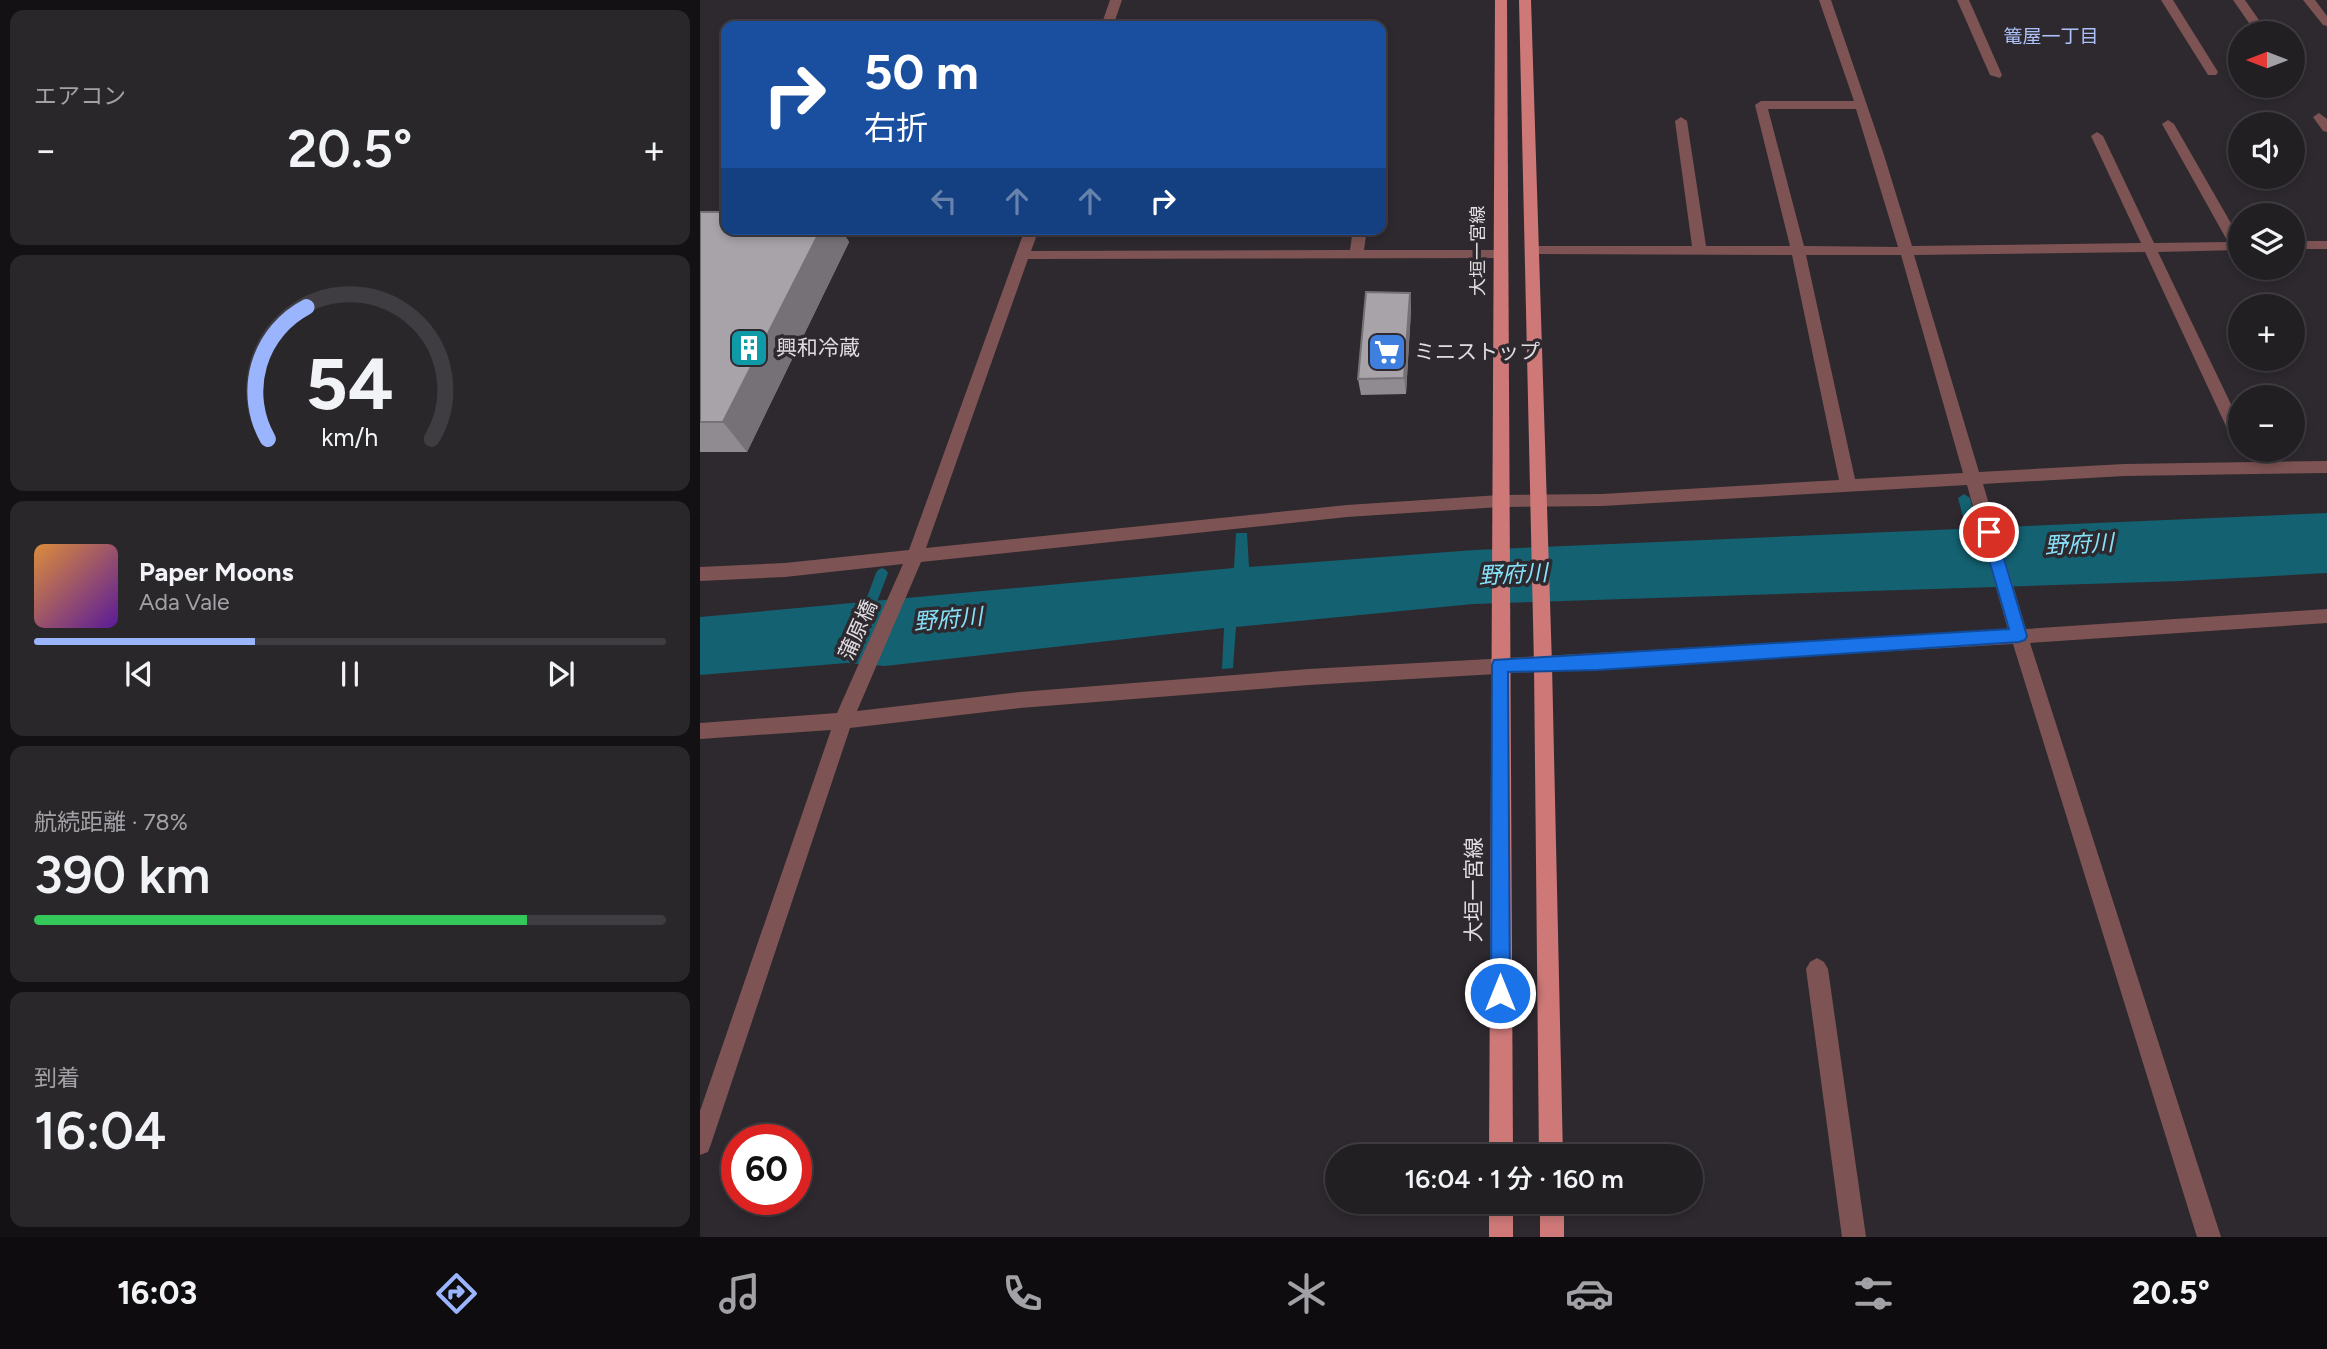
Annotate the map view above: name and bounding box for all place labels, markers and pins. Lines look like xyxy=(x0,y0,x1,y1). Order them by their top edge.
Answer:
building icon: 興和冷蔵 xyxy=(728,327,770,369)
supermarket icon: ミニストップ xyxy=(1366,331,1408,373)
place label: 興和冷蔵 xyxy=(776,335,860,360)
place label: ミニストップ xyxy=(1414,339,1540,364)
pin xyxy=(1959,502,2019,562)

